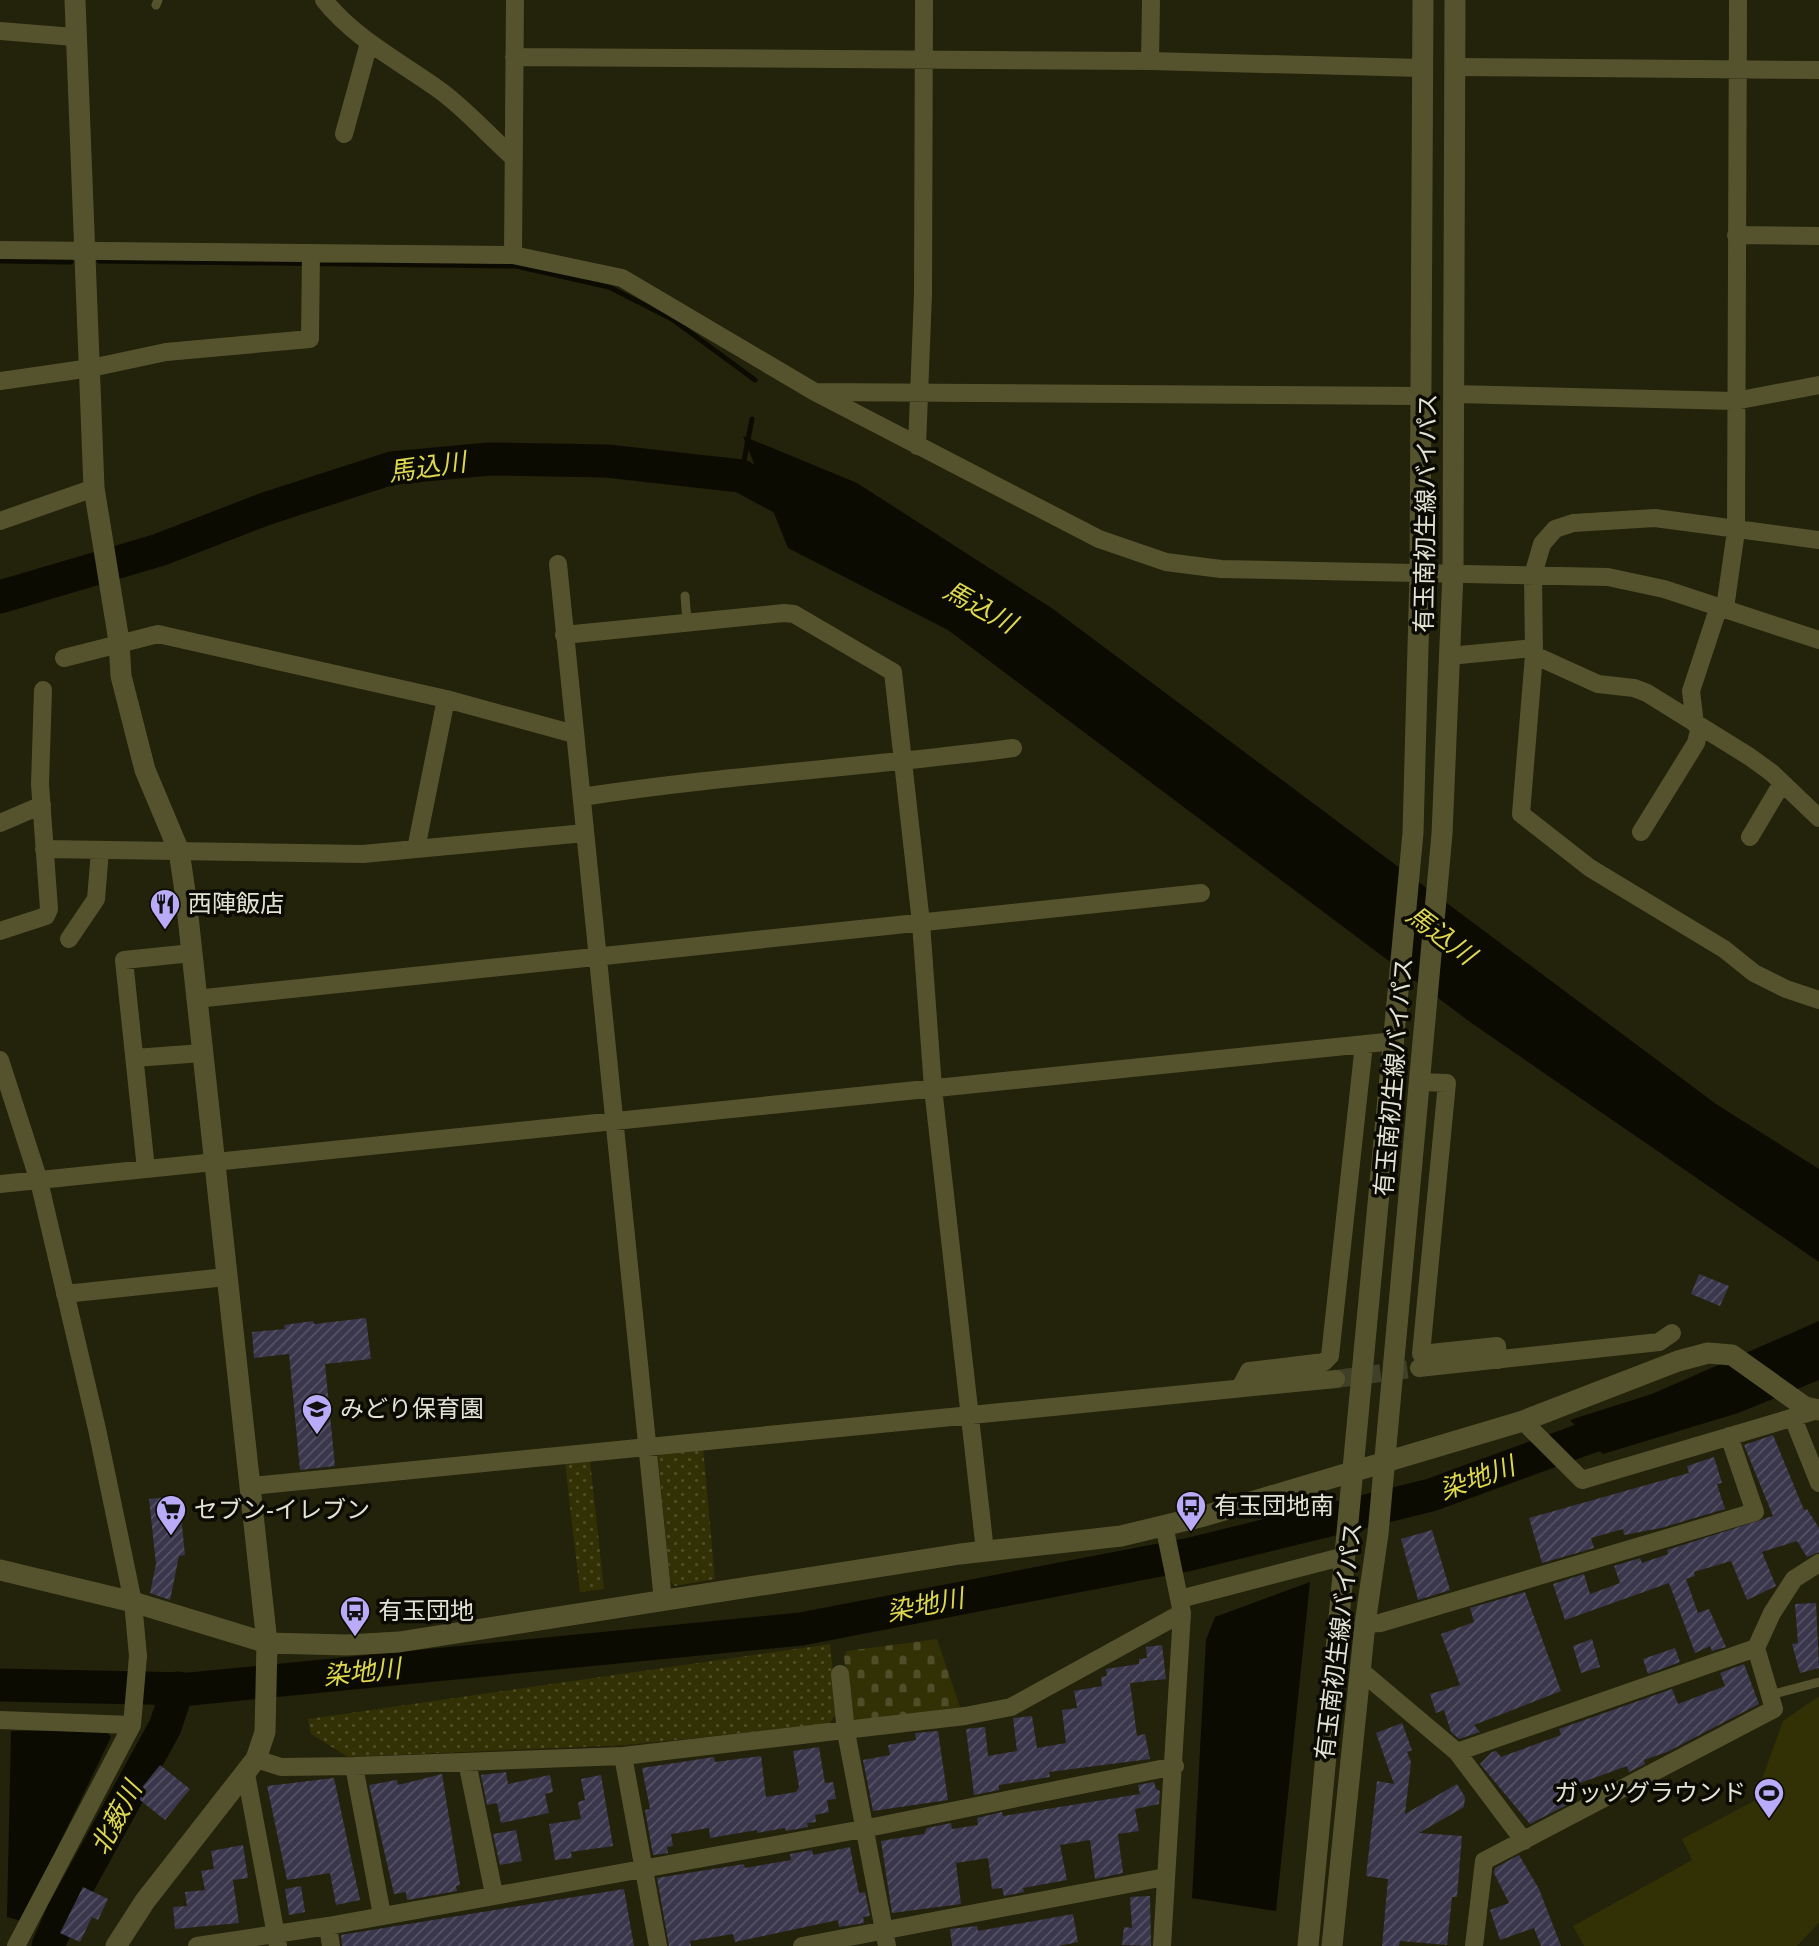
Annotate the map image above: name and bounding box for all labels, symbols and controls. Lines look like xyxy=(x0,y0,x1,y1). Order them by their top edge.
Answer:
street label: 有玉南初生線バイパス xyxy=(1410,393,1441,633)
water label: 馬込川 xyxy=(386,446,471,487)
water label: 馬込川 xyxy=(939,575,1024,640)
restaurant icon: 西陣飯店 xyxy=(148,887,182,931)
place label: 西陣飯店 xyxy=(188,890,284,917)
water label: 馬込川 xyxy=(1401,900,1484,972)
street label: 有玉南初生線バイパス xyxy=(1370,956,1417,1197)
school or university icon: みどり保育園 xyxy=(300,1392,334,1436)
place label: みどり保育園 xyxy=(340,1395,484,1422)
water label: 染地川 xyxy=(1435,1450,1522,1505)
bus stop icon: 有玉団地南 xyxy=(1174,1489,1208,1533)
place label: 有玉団地南 xyxy=(1214,1492,1334,1519)
supermarket icon: セブン-イレブン xyxy=(154,1493,188,1537)
place label: セブン-イレブン xyxy=(194,1496,370,1523)
street label: 有玉南初生線バイパス xyxy=(1311,1520,1366,1761)
water label: 染地川 xyxy=(884,1582,969,1627)
bus stop icon: 有玉団地 xyxy=(338,1594,372,1638)
place label: 有玉団地 xyxy=(378,1597,474,1624)
water label: 染地川 xyxy=(322,1653,405,1691)
water label: 北薮川 xyxy=(84,1774,149,1859)
sports icon: ガッツグラウンド xyxy=(1752,1776,1786,1820)
place label: ガッツグラウンド xyxy=(1554,1779,1746,1806)

